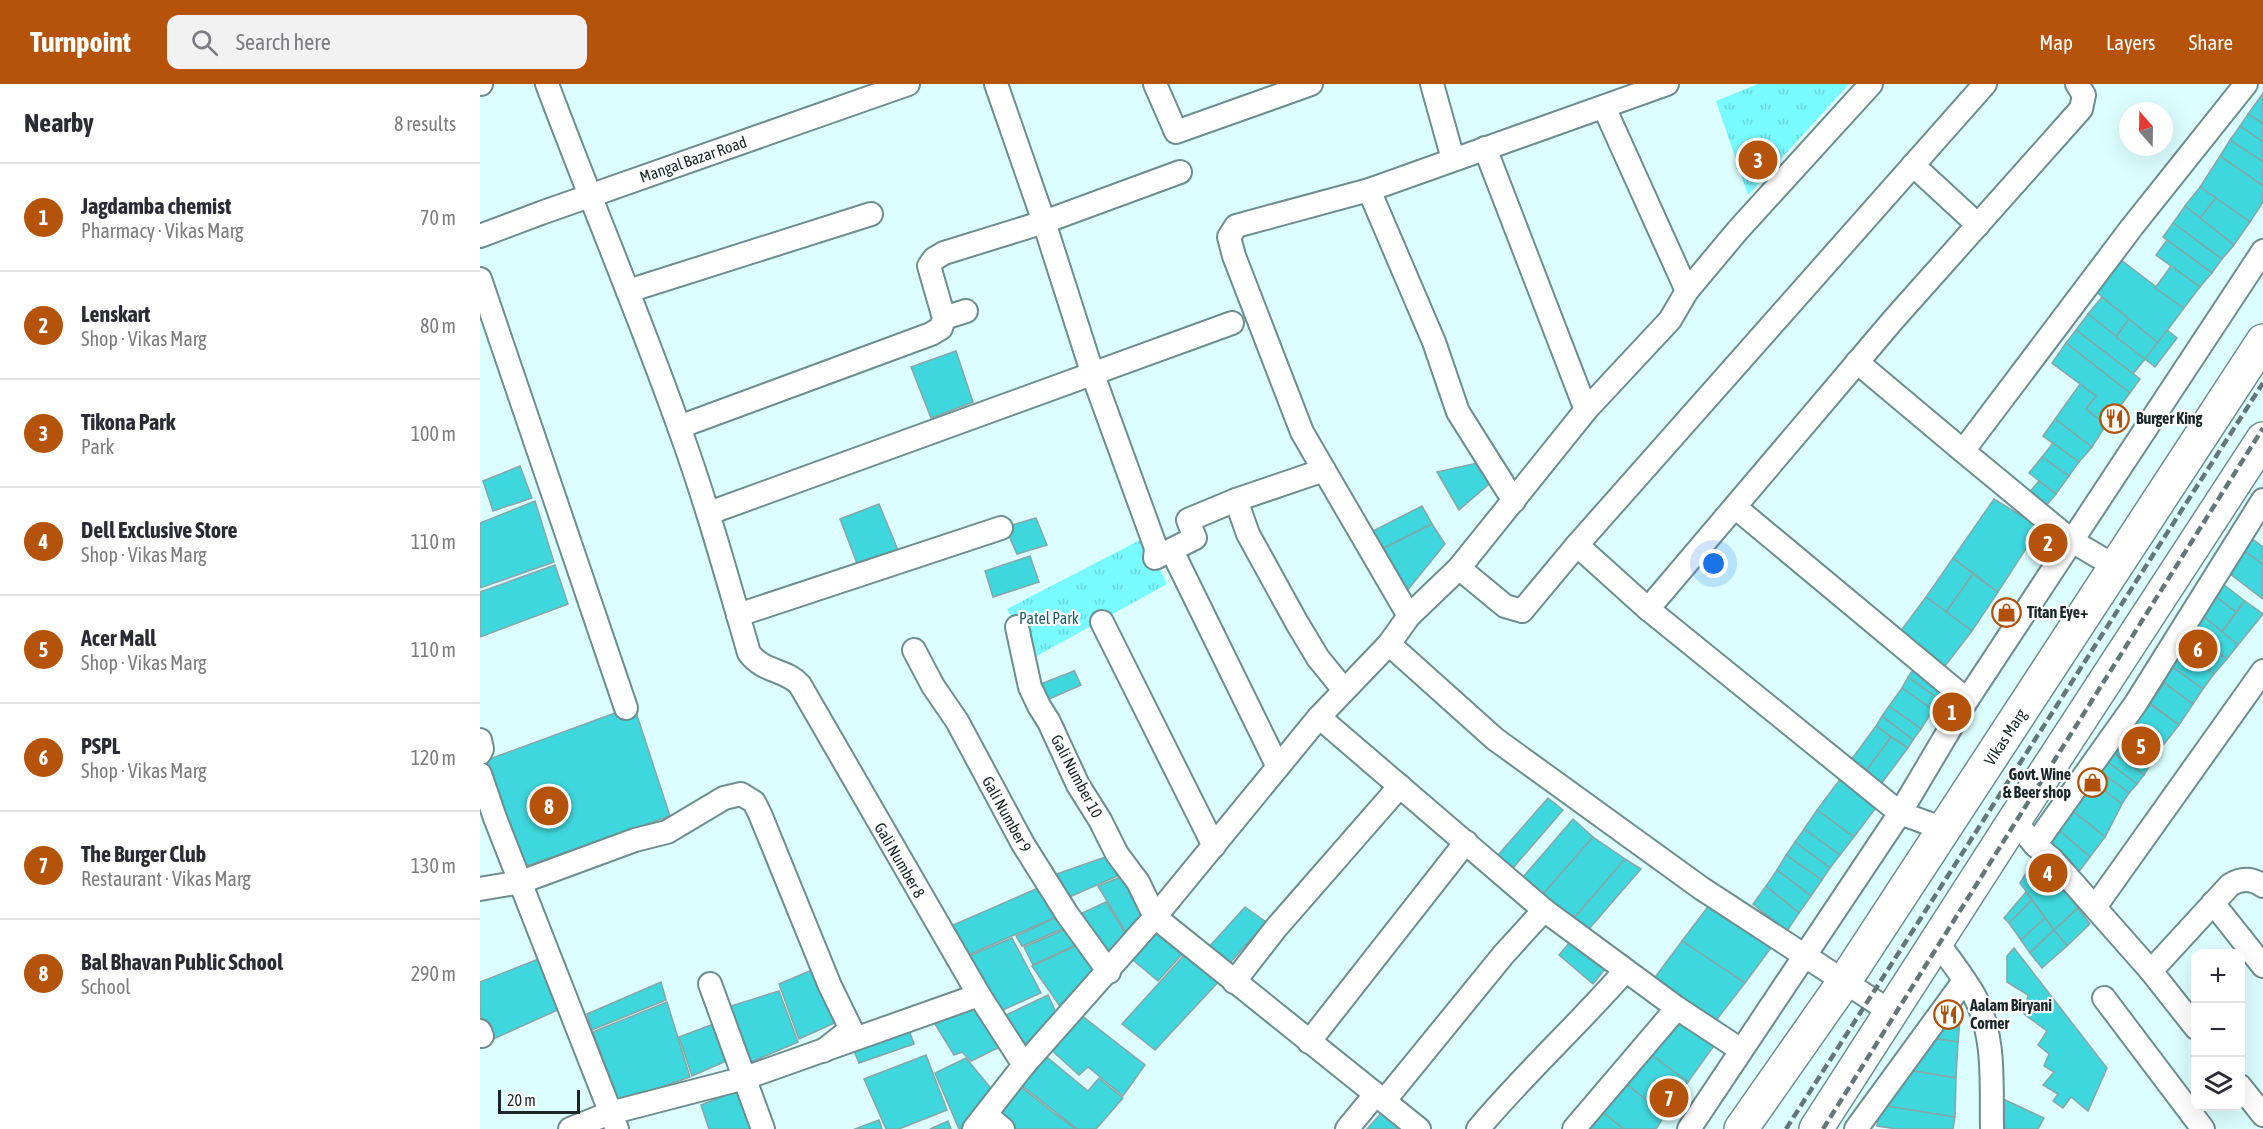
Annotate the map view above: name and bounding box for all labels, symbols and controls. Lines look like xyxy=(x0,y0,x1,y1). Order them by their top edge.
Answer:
search box xyxy=(167,15,587,69)
text: Turnpoint xyxy=(30,26,131,58)
icon: search xyxy=(188,26,221,59)
text: Search here xyxy=(236,29,331,55)
text: Map xyxy=(2039,30,2073,54)
text: Layers xyxy=(2106,30,2156,54)
text: Share xyxy=(2189,30,2233,54)
north arrow xyxy=(2119,102,2173,156)
text: Nearby xyxy=(24,108,94,138)
text: 8 results xyxy=(394,112,456,135)
street label: Mangal Bazar Road xyxy=(637,132,749,187)
pin: 3 xyxy=(1738,138,1778,182)
text: Jagdamba chemist xyxy=(81,193,231,219)
text: 1 xyxy=(39,206,48,229)
text: 70 m xyxy=(420,206,456,229)
text: Pharmacy · Vikas Marg xyxy=(81,219,244,242)
text: Lenskart xyxy=(81,301,150,327)
text: 2 xyxy=(39,314,48,337)
text: 80 m xyxy=(420,314,456,337)
text: Shop · Vikas Marg xyxy=(81,327,207,350)
restaurant icon: Burger King xyxy=(2099,402,2131,434)
text: Tikona Park xyxy=(81,409,176,435)
place label: Burger King xyxy=(2136,409,2203,427)
text: 3 xyxy=(39,422,48,445)
text: 100 m xyxy=(411,422,456,445)
text: Park xyxy=(81,435,114,458)
text: Dell Exclusive Store xyxy=(81,517,237,543)
pin: 2 xyxy=(2028,520,2068,566)
text: 4 xyxy=(39,530,48,553)
text: 110 m xyxy=(411,530,456,553)
text: Shop · Vikas Marg xyxy=(81,543,207,566)
your location xyxy=(1699,549,1728,578)
shop icon: Titan Eye+ xyxy=(1990,596,2022,628)
place label: Titan Eye+ xyxy=(2027,603,2088,621)
park label: Patel Park xyxy=(1019,609,1079,627)
text: Acer Mall xyxy=(81,625,156,651)
pin: 6 xyxy=(2178,626,2218,672)
text: 5 xyxy=(39,638,48,661)
text: 110 m xyxy=(411,638,456,661)
text: Shop · Vikas Marg xyxy=(81,651,207,674)
pin: 1 xyxy=(1932,690,1972,734)
street label: Vikas Marg xyxy=(1980,706,2031,769)
pin: 5 xyxy=(2122,724,2160,768)
street label: Gali Number 10 xyxy=(1048,731,1106,821)
text: PSPL xyxy=(81,733,120,759)
text: 6 xyxy=(39,746,48,769)
text: 120 m xyxy=(411,746,456,769)
text: Shop · Vikas Marg xyxy=(81,759,207,782)
place label: Govt. Wine & Beer shop xyxy=(2003,765,2071,801)
shop icon: Govt. Wine & Beer shop xyxy=(2076,767,2108,799)
street label: Gali Number 9 xyxy=(979,773,1035,855)
pin: 8 xyxy=(530,784,568,828)
street label: Gali Number 8 xyxy=(871,819,929,901)
text: The Burger Club xyxy=(81,841,206,867)
pin: 4 xyxy=(2028,850,2068,896)
text: 7 xyxy=(39,854,48,877)
text: 130 m xyxy=(411,854,456,877)
text: Restaurant · Vikas Marg xyxy=(81,867,251,890)
text: Bal Bhavan Public School xyxy=(81,949,283,975)
map controls xyxy=(2191,949,2245,1111)
button: + xyxy=(2191,949,2245,1003)
text: 8 xyxy=(39,962,48,985)
text: 290 m xyxy=(411,962,456,985)
text: School xyxy=(81,975,131,998)
place label: Aalam Biryani Corner xyxy=(1969,996,2052,1032)
restaurant icon: Aalam Biryani Corner xyxy=(1933,998,1965,1030)
button: − xyxy=(2191,1003,2245,1057)
button: layers xyxy=(2191,1057,2245,1111)
pin: 7 xyxy=(1650,1076,1688,1120)
scale bar xyxy=(498,1087,580,1114)
text: 20 m xyxy=(507,1091,536,1109)

